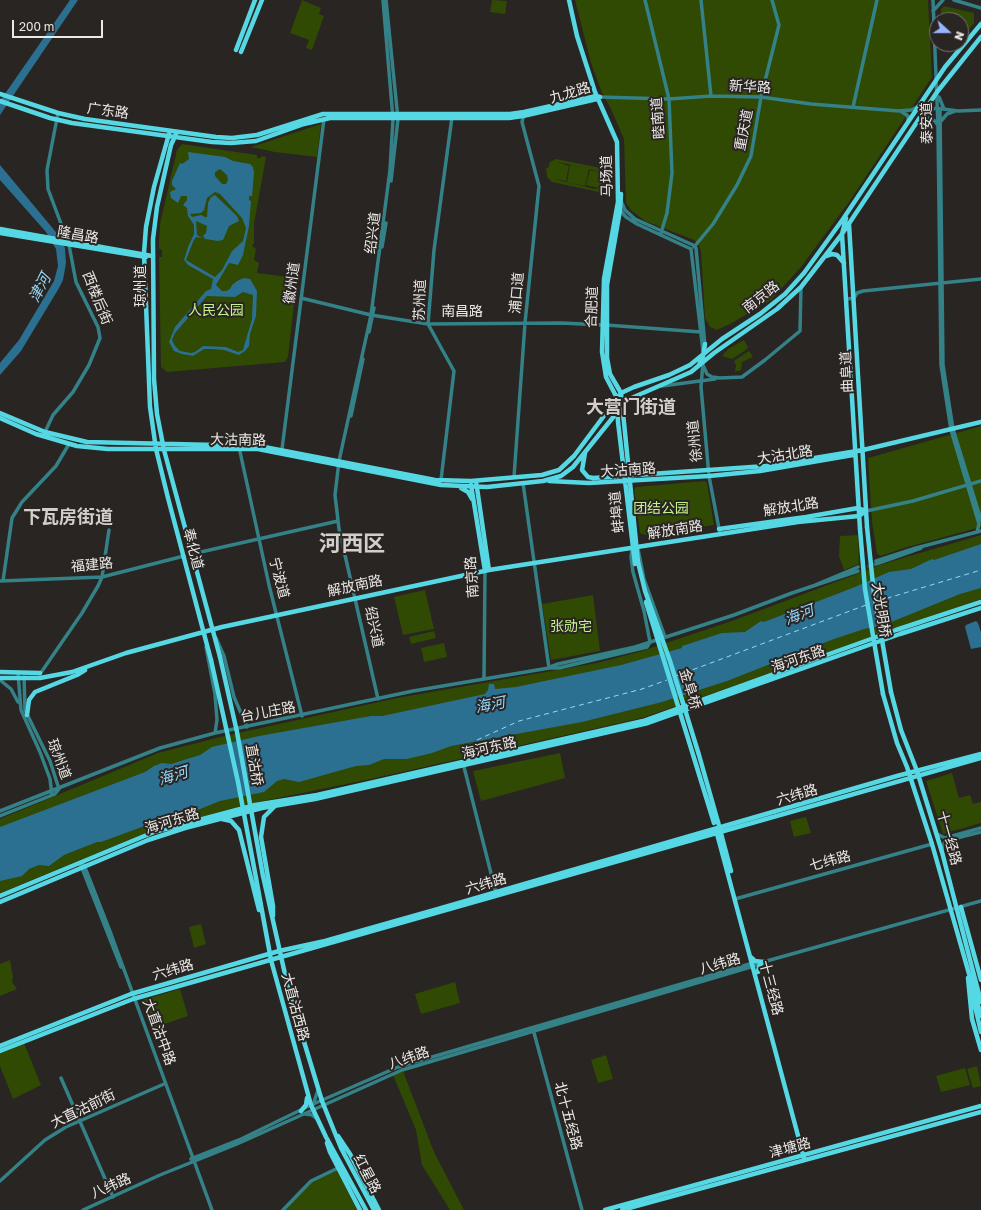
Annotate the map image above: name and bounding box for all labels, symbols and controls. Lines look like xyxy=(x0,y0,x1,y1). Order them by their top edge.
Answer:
scale bar xyxy=(14,12,105,38)
north arrow xyxy=(929,12,969,52)
text: 200 m xyxy=(19,19,54,34)
text: N xyxy=(952,30,967,42)
street label: 新华路 xyxy=(729,78,771,96)
street label: 九龙路 xyxy=(547,79,593,107)
street label: 睦南道 xyxy=(648,96,668,140)
street label: 广东路 xyxy=(86,100,130,122)
street label: 泰安道 xyxy=(918,102,936,144)
street label: 重庆道 xyxy=(732,108,756,152)
street label: 马场道 xyxy=(598,155,616,197)
street label: 绍兴道 xyxy=(362,211,384,255)
street label: 隆昌路 xyxy=(56,223,100,247)
street label: 徽州道 xyxy=(281,261,303,305)
street label: 琼州道 xyxy=(133,265,149,307)
street label: 西楼后街 xyxy=(79,269,115,327)
water label: 津河 xyxy=(25,271,55,305)
street label: 浦口道 xyxy=(507,271,527,315)
street label: 南京路 xyxy=(739,277,783,317)
street label: 苏州道 xyxy=(411,279,429,321)
street label: 合肥道 xyxy=(583,286,601,328)
park label: 人民公园 xyxy=(188,303,244,319)
street label: 南昌路 xyxy=(441,304,483,320)
street label: 曲阜道 xyxy=(838,351,856,393)
district label: 大营门街道 xyxy=(586,396,676,418)
street label: 徐州道 xyxy=(684,419,706,463)
street label: 大沽南路 xyxy=(210,431,266,449)
street label: 大沽北路 xyxy=(756,442,814,468)
street label: 大沽南路 xyxy=(599,460,657,480)
street label: 蚌埠道 xyxy=(606,490,628,534)
street label: 解放北路 xyxy=(762,494,820,520)
park label: 团结公园 xyxy=(633,501,689,517)
district label: 下瓦房街道 xyxy=(23,506,113,528)
street label: 解放南路 xyxy=(646,517,704,543)
street label: 奉化道 xyxy=(179,527,207,571)
district label: 河西区 xyxy=(319,531,385,557)
street label: 福建路 xyxy=(70,554,114,576)
street label: 南京路 xyxy=(462,555,482,599)
street label: 宁波道 xyxy=(266,556,292,600)
street label: 解放南路 xyxy=(326,572,384,600)
street label: 大光明桥 xyxy=(868,581,894,639)
water label: 海河 xyxy=(782,601,816,629)
street label: 绍兴道 xyxy=(361,605,387,649)
park label: 张勋宅 xyxy=(550,619,592,635)
street label: 海河东路 xyxy=(769,642,827,676)
street label: 金阜桥 xyxy=(676,666,704,712)
water label: 海河 xyxy=(474,693,506,717)
street label: 台儿庄路 xyxy=(239,698,297,726)
street label: 海河东路 xyxy=(460,734,518,762)
street label: 琼州道 xyxy=(44,736,74,782)
street label: 直沽桥 xyxy=(242,743,266,787)
water label: 海河 xyxy=(156,763,190,789)
street label: 六纬路 xyxy=(774,781,820,809)
street label: 海河东路 xyxy=(143,805,201,837)
street label: 十一经路 xyxy=(933,809,965,867)
street label: 七纬路 xyxy=(808,847,852,875)
street label: 六纬路 xyxy=(463,870,509,898)
street label: 八纬路 xyxy=(697,950,743,978)
street label: 六纬路 xyxy=(150,956,196,984)
street label: 十三经路 xyxy=(756,959,786,1017)
street label: 大直沽西路 xyxy=(278,971,312,1043)
street label: 大直沽中路 xyxy=(139,996,179,1068)
street label: 八纬路 xyxy=(386,1043,432,1073)
street label: 北十五经路 xyxy=(551,1080,585,1152)
street label: 大直沽前街 xyxy=(48,1086,118,1132)
street label: 津塘路 xyxy=(768,1134,812,1162)
street label: 红星路 xyxy=(350,1152,384,1196)
street label: 八纬路 xyxy=(88,1170,134,1202)

